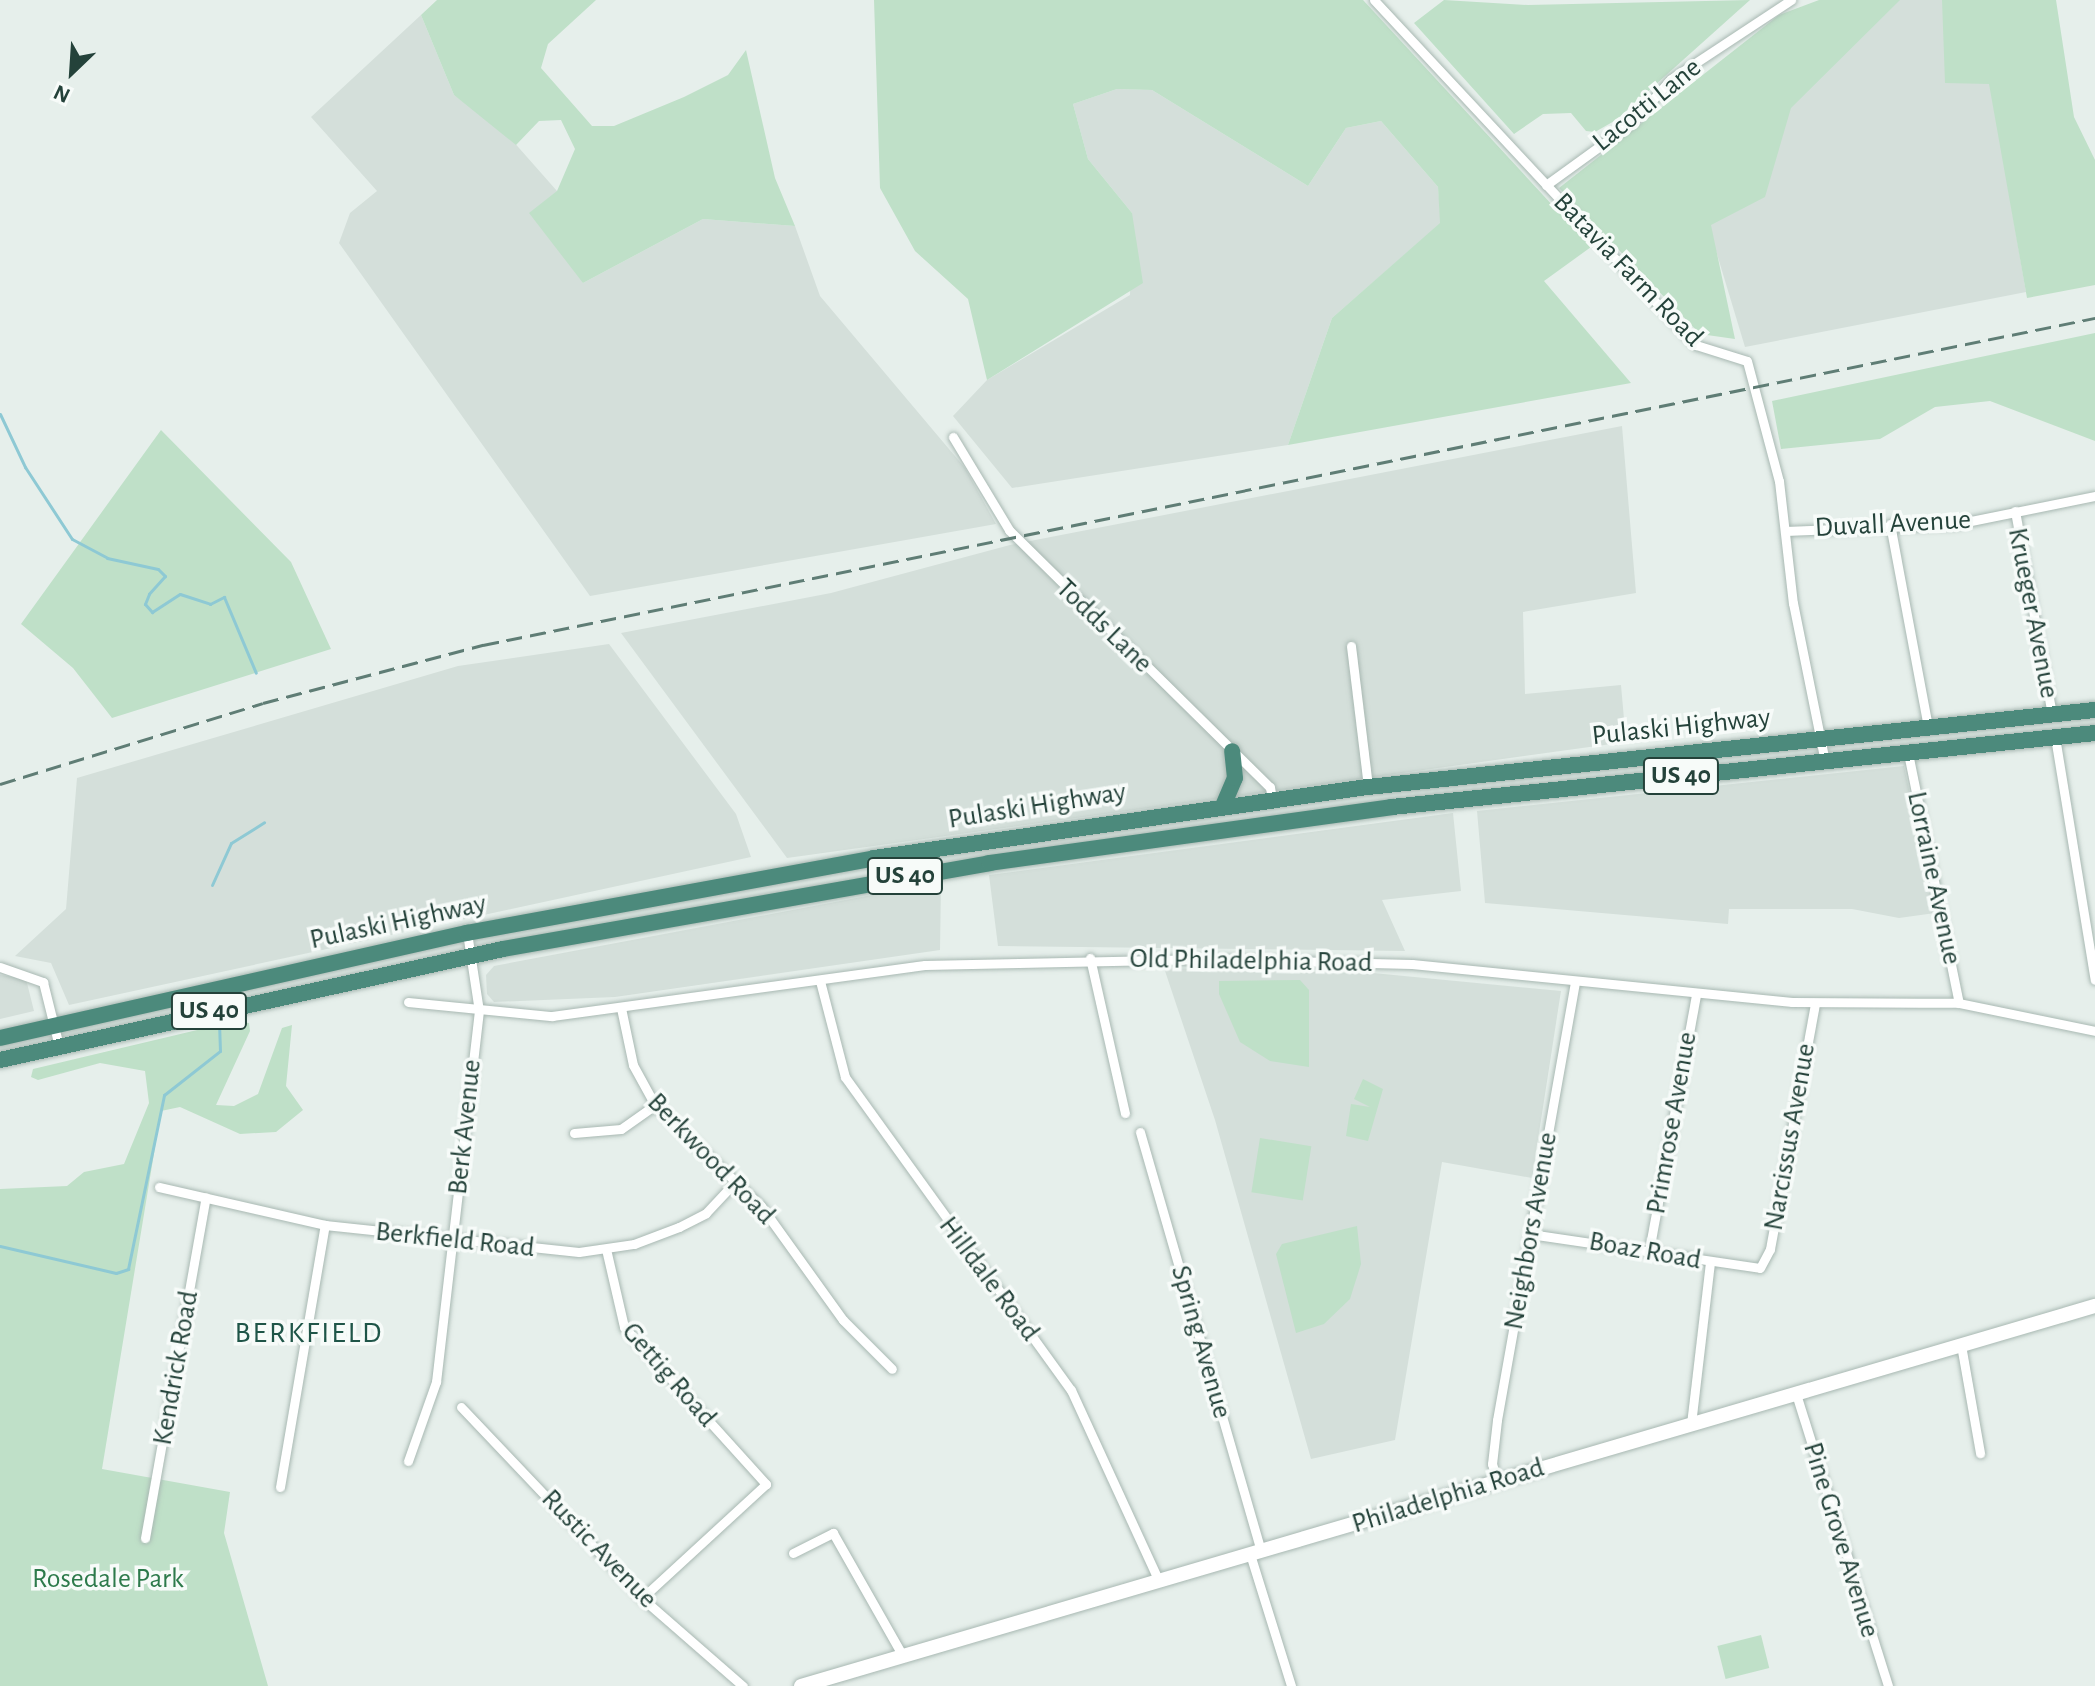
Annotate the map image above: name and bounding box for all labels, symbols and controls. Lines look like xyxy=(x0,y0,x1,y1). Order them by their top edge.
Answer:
north arrow xyxy=(32,32,112,112)
street label: Lacotti Lane xyxy=(1586,51,1708,159)
text: N xyxy=(50,81,73,107)
street label: Batavia Farm Road xyxy=(1546,186,1710,354)
street label: Duvall Avenue xyxy=(1814,503,1972,545)
street label: Krueger Avenue xyxy=(2000,525,2066,701)
street label: Todds Lane xyxy=(1049,572,1159,680)
street label: Pulaski Highway xyxy=(1590,701,1772,753)
road number: US 40 xyxy=(1641,754,1721,798)
street label: Pulaski Highway xyxy=(946,775,1128,837)
street label: Lorraine Avenue xyxy=(1899,789,1969,967)
road number: US 40 xyxy=(865,854,945,898)
street label: Pulaski Highway xyxy=(307,887,489,957)
street label: Old Philadelphia Road xyxy=(1129,942,1373,980)
road number: US 40 xyxy=(169,989,249,1033)
street label: Primrose Avenue xyxy=(1639,1029,1705,1217)
street label: Narcissus Avenue xyxy=(1757,1041,1823,1233)
street label: Berk Avenue xyxy=(441,1058,489,1196)
street label: Berkwood Road xyxy=(640,1086,782,1232)
street label: Neighbors Avenue xyxy=(1497,1130,1565,1332)
street label: Hilldale Road xyxy=(931,1210,1047,1348)
street label: Berkfield Road xyxy=(374,1215,536,1265)
street label: Boaz Road xyxy=(1586,1225,1704,1277)
street label: Spring Avenue xyxy=(1163,1262,1239,1422)
street label: Kendrick Road xyxy=(146,1288,206,1448)
district label: BERKFIELD xyxy=(234,1315,384,1351)
street label: Gettig Road xyxy=(614,1316,724,1434)
street label: Pine Grove Avenue xyxy=(1795,1438,1887,1642)
street label: Philadelphia Road xyxy=(1348,1451,1548,1541)
street label: Rustic Avenue xyxy=(534,1483,664,1615)
park label: Rosedale Park xyxy=(32,1562,184,1596)

